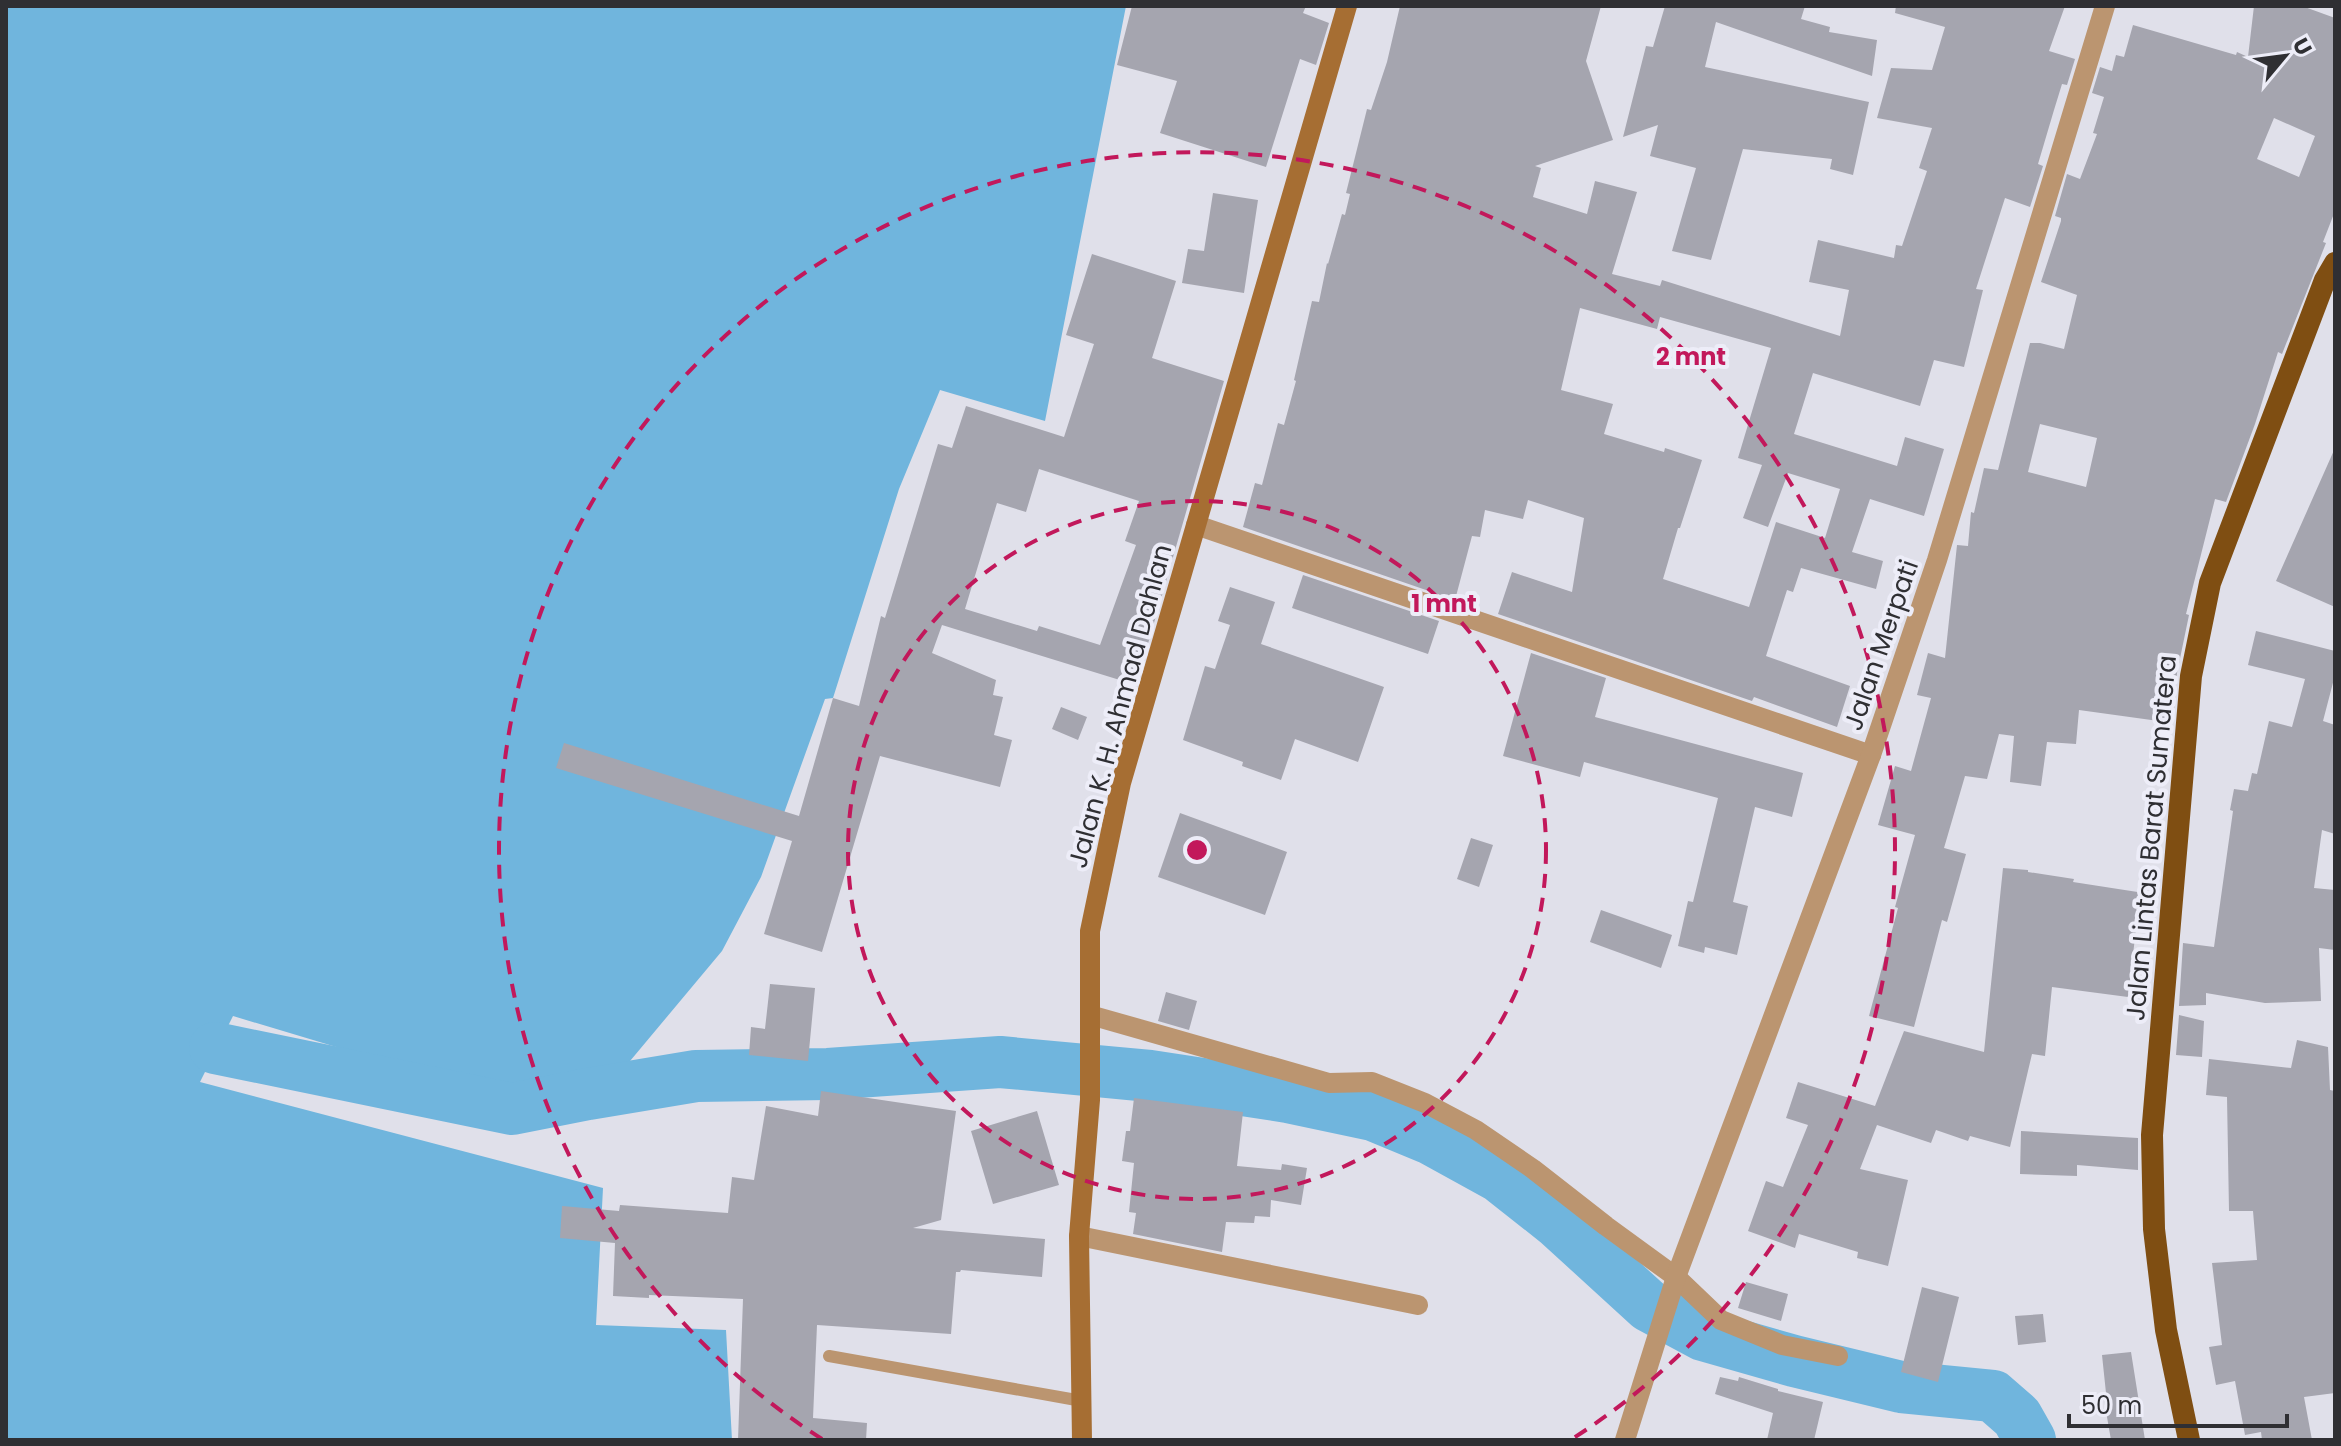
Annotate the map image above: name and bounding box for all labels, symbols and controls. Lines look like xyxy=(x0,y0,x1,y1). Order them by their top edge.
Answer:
north arrow xyxy=(2245,16,2325,96)
text: U xyxy=(2285,32,2319,61)
text: 2 mnt xyxy=(1656,340,1726,373)
street label: Jalan K. H. Ahmad Dahlan xyxy=(1059,540,1181,872)
street label: Jalan Merpati xyxy=(1835,555,1927,735)
text: 1 mnt xyxy=(1411,587,1477,620)
street label: Jalan Lintas Barat Sumatera xyxy=(2117,654,2185,1022)
centre of rings xyxy=(1183,836,1211,864)
scale bar xyxy=(2069,1378,2287,1428)
text: 50 m xyxy=(2081,1389,2142,1422)

